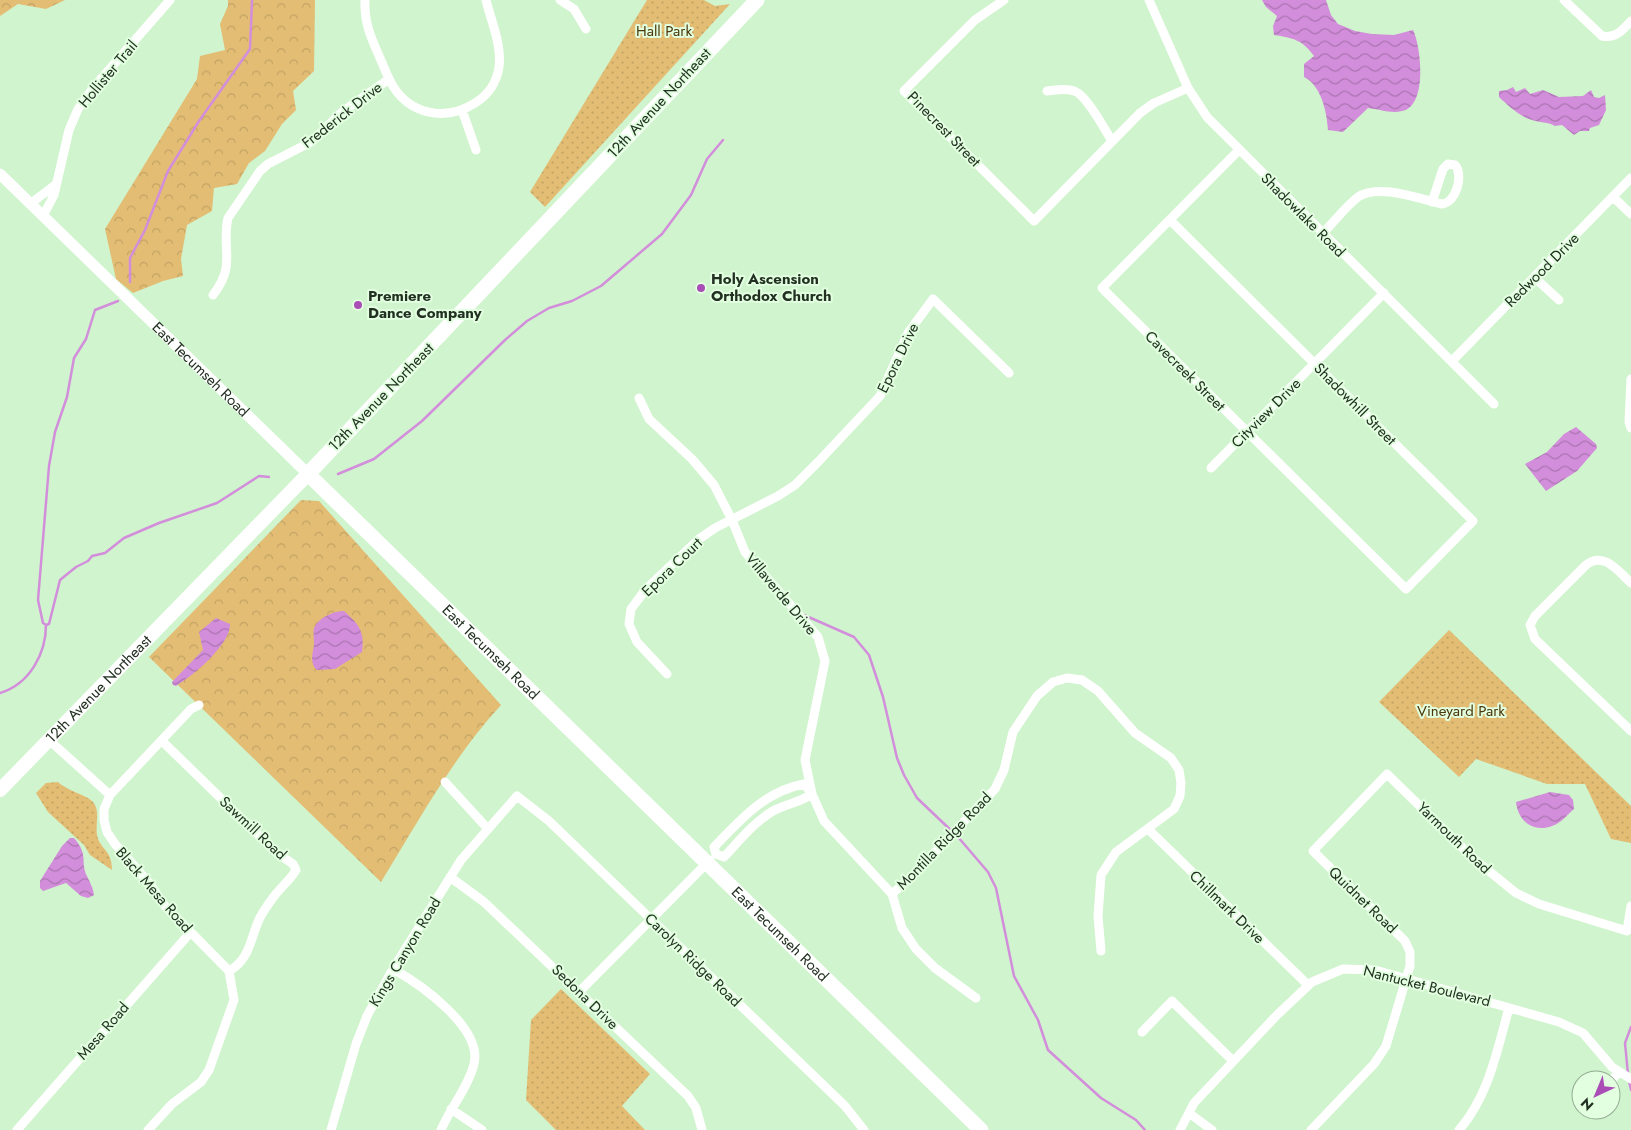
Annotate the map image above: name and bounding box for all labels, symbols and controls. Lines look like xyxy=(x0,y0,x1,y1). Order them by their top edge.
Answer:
park label: Hall Park xyxy=(636,20,692,42)
street label: Hollister Trail xyxy=(73,35,143,113)
street label: 12th Avenue Northeast xyxy=(602,43,716,163)
street label: Frederick Drive xyxy=(297,76,387,153)
street label: Pinecrest Street xyxy=(902,86,986,172)
street label: Shadowlake Road xyxy=(1256,168,1350,262)
street label: Redwood Drive xyxy=(1500,228,1584,312)
place label: Holy Ascension Orthodox Church xyxy=(711,268,832,307)
marker: Holy Ascension Orthodox Church xyxy=(695,282,707,294)
place label: Premiere Dance Company xyxy=(368,285,482,324)
marker: Premiere Dance Company xyxy=(352,299,364,311)
street label: East Tecumseh Road xyxy=(147,317,254,422)
street label: Epora Drive xyxy=(872,319,924,397)
street label: Cavecreek Street xyxy=(1140,326,1231,417)
street label: 12th Avenue Northeast xyxy=(323,337,439,456)
street label: Shadowhill Street xyxy=(1309,358,1402,451)
street label: Cityview Drive xyxy=(1226,373,1306,453)
street label: Epora Court xyxy=(637,532,708,602)
street label: Villaverde Drive xyxy=(740,548,822,640)
street label: East Tecumseh Road xyxy=(437,599,544,705)
street label: 12th Avenue Northeast xyxy=(40,630,157,748)
park label: Vineyard Park xyxy=(1417,700,1505,722)
street label: Montilla Ridge Road xyxy=(892,787,996,895)
street label: Sawmill Road xyxy=(214,791,292,865)
street label: Yarmouth Road xyxy=(1412,797,1496,879)
street label: Black Mesa Road xyxy=(111,842,197,938)
street label: Quidnet Road xyxy=(1324,861,1402,939)
street label: Chillmark Drive xyxy=(1184,865,1270,949)
street label: East Tecumseh Road xyxy=(726,881,834,987)
street label: Kings Canyon Road xyxy=(364,893,446,1011)
street label: Carolyn Ridge Road xyxy=(640,908,746,1012)
street label: Sedona Drive xyxy=(547,959,624,1035)
street label: Nantucket Boulevard xyxy=(1361,960,1493,1012)
street label: Mesa Road xyxy=(72,997,134,1065)
north arrow xyxy=(1571,1070,1621,1120)
text: N xyxy=(1576,1093,1598,1115)

